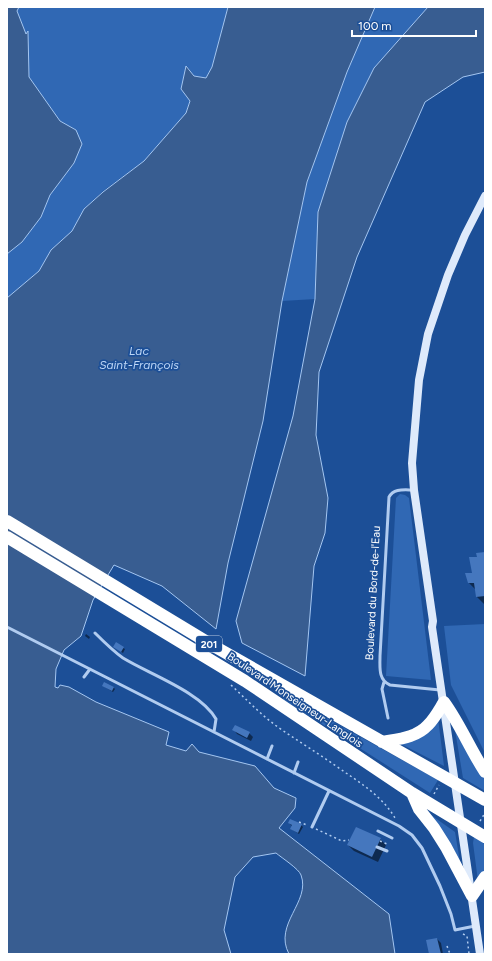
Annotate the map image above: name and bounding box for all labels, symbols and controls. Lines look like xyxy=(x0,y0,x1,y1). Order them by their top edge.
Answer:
scale bar xyxy=(352,12,476,38)
text: 100 m xyxy=(358,19,392,33)
water label: Lac Saint-François xyxy=(99,344,179,372)
street label: Boulevard du Bord-de-l'Eau xyxy=(363,525,383,661)
road number: 201 xyxy=(196,636,222,652)
street label: Boulevard Monseigneur-Langlois xyxy=(225,650,365,750)

